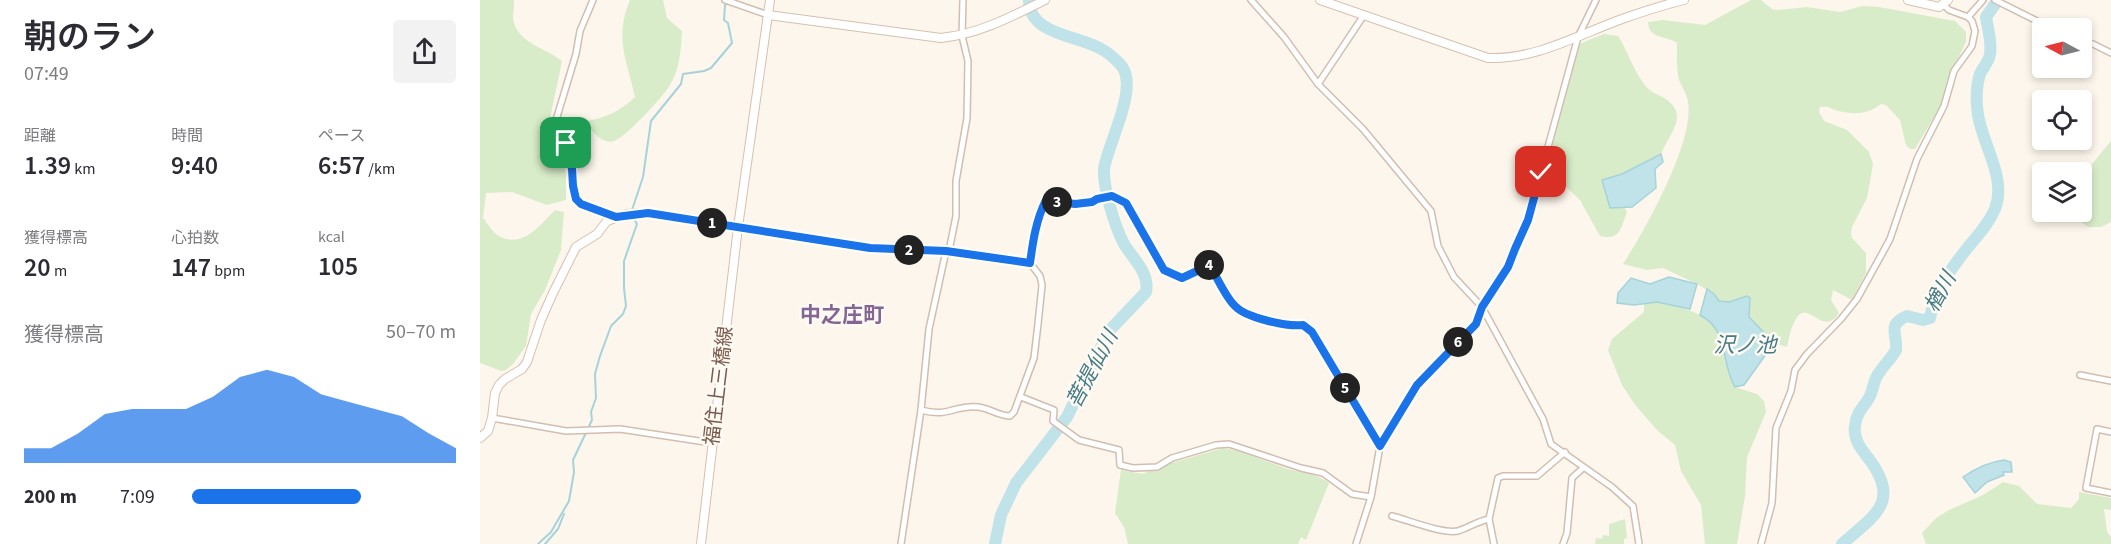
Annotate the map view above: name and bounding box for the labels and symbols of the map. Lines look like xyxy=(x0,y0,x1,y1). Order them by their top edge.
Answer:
north arrow xyxy=(2032,18,2092,78)
pin xyxy=(540,117,591,168)
pin xyxy=(1515,146,1566,197)
pin: 3 xyxy=(1042,187,1072,217)
pin: 1 xyxy=(697,208,727,238)
pin: 2 xyxy=(894,235,924,265)
pin: 4 xyxy=(1194,250,1224,280)
water label: 楢川 xyxy=(1917,265,1964,318)
district label: 中之庄町 xyxy=(800,300,884,330)
water label: 菩提仙川 xyxy=(1059,323,1126,413)
street label: 福住上三橋線 xyxy=(698,325,740,447)
pin: 6 xyxy=(1443,327,1473,357)
water label: 沢ノ池 xyxy=(1714,330,1778,360)
pin: 5 xyxy=(1330,373,1360,403)

